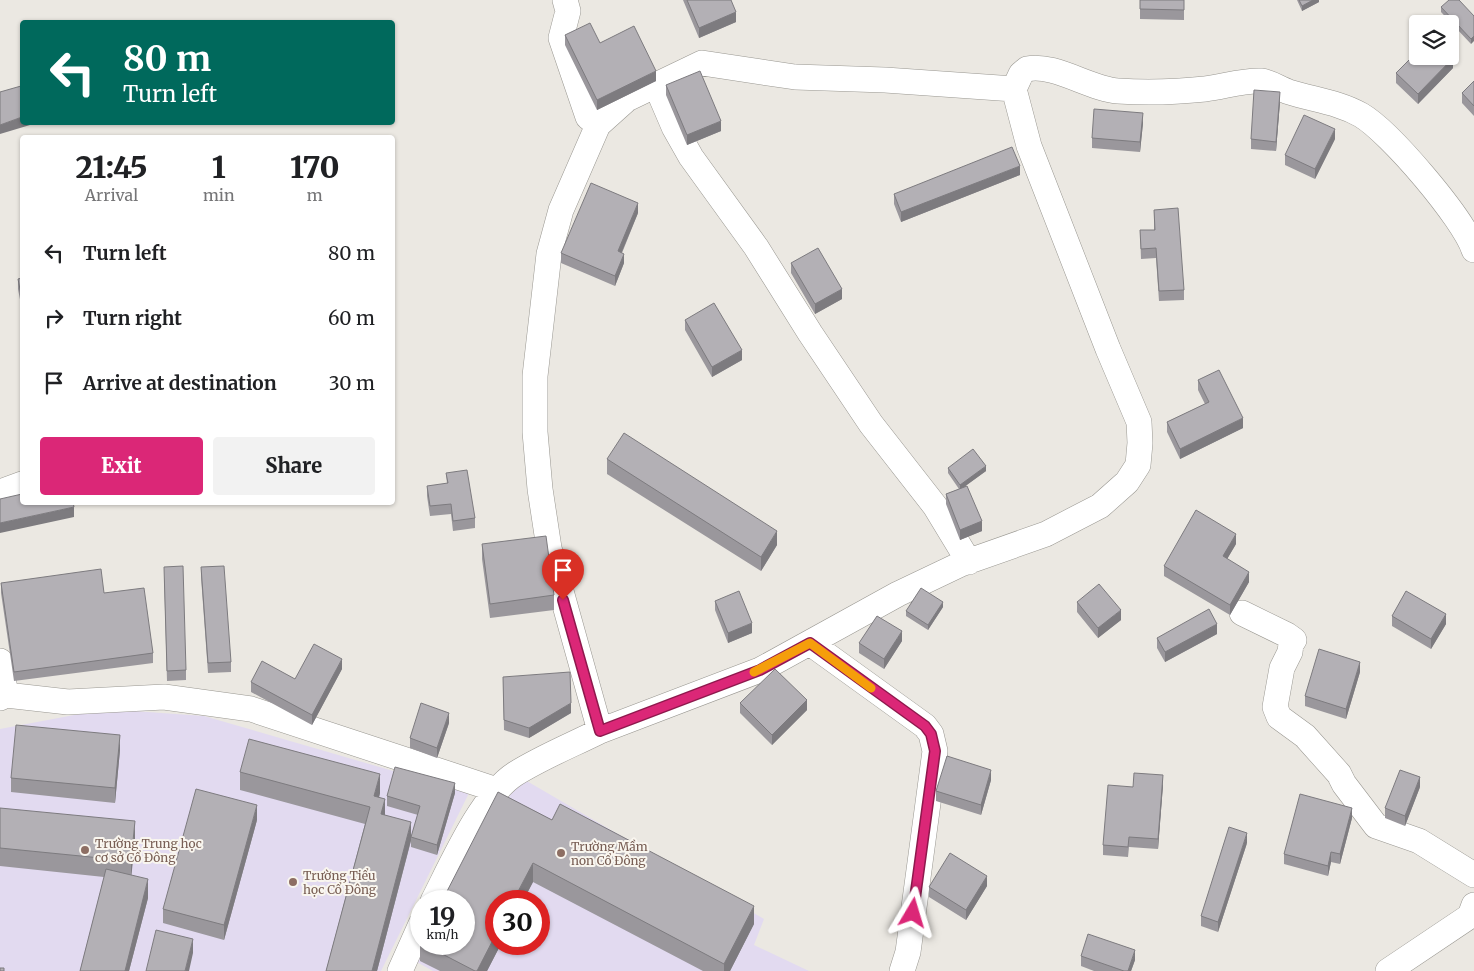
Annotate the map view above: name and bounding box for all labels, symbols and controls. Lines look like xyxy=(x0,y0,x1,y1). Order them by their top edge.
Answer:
map controls xyxy=(1409,15,1459,65)
button: layers xyxy=(1409,15,1459,65)
text: 80 m xyxy=(123,37,211,81)
icon: left xyxy=(40,40,105,105)
text: Turn left xyxy=(123,80,217,108)
text: 21:45 xyxy=(75,148,148,186)
text: 1 xyxy=(212,148,226,186)
text: 170 xyxy=(290,148,340,186)
text: Arrival xyxy=(85,185,138,205)
text: min xyxy=(203,185,235,205)
text: m xyxy=(307,185,323,205)
icon: left xyxy=(40,239,68,267)
text: Turn left xyxy=(83,241,167,265)
text: 80 m xyxy=(328,241,375,265)
icon: right xyxy=(40,304,68,332)
text: Turn right xyxy=(83,306,182,330)
text: 60 m xyxy=(328,306,375,330)
icon: arrive xyxy=(40,369,68,397)
text: Arrive at destination xyxy=(83,371,277,395)
text: 30 m xyxy=(329,371,375,395)
button: Exit xyxy=(40,437,203,495)
button: Share xyxy=(213,437,375,495)
pin xyxy=(542,549,584,600)
icon: arrive xyxy=(549,556,577,584)
place label: Trường Trung học cơ sở Cổ Đông xyxy=(95,836,202,865)
place label: Trường Mầm non Cổ Đông xyxy=(571,839,648,868)
marker: Trường Trung học cơ sở Cổ Đông xyxy=(79,844,91,856)
marker: Trường Mầm non Cổ Đông xyxy=(555,847,567,859)
place label: Trường Tiểu học Cổ Đông xyxy=(303,868,377,897)
marker: Trường Tiểu học Cổ Đông xyxy=(287,876,299,888)
position arrow xyxy=(886,886,938,938)
speed limit sign: 30 xyxy=(485,890,550,955)
text: 19 xyxy=(430,900,455,932)
text: km/h xyxy=(427,927,458,942)

